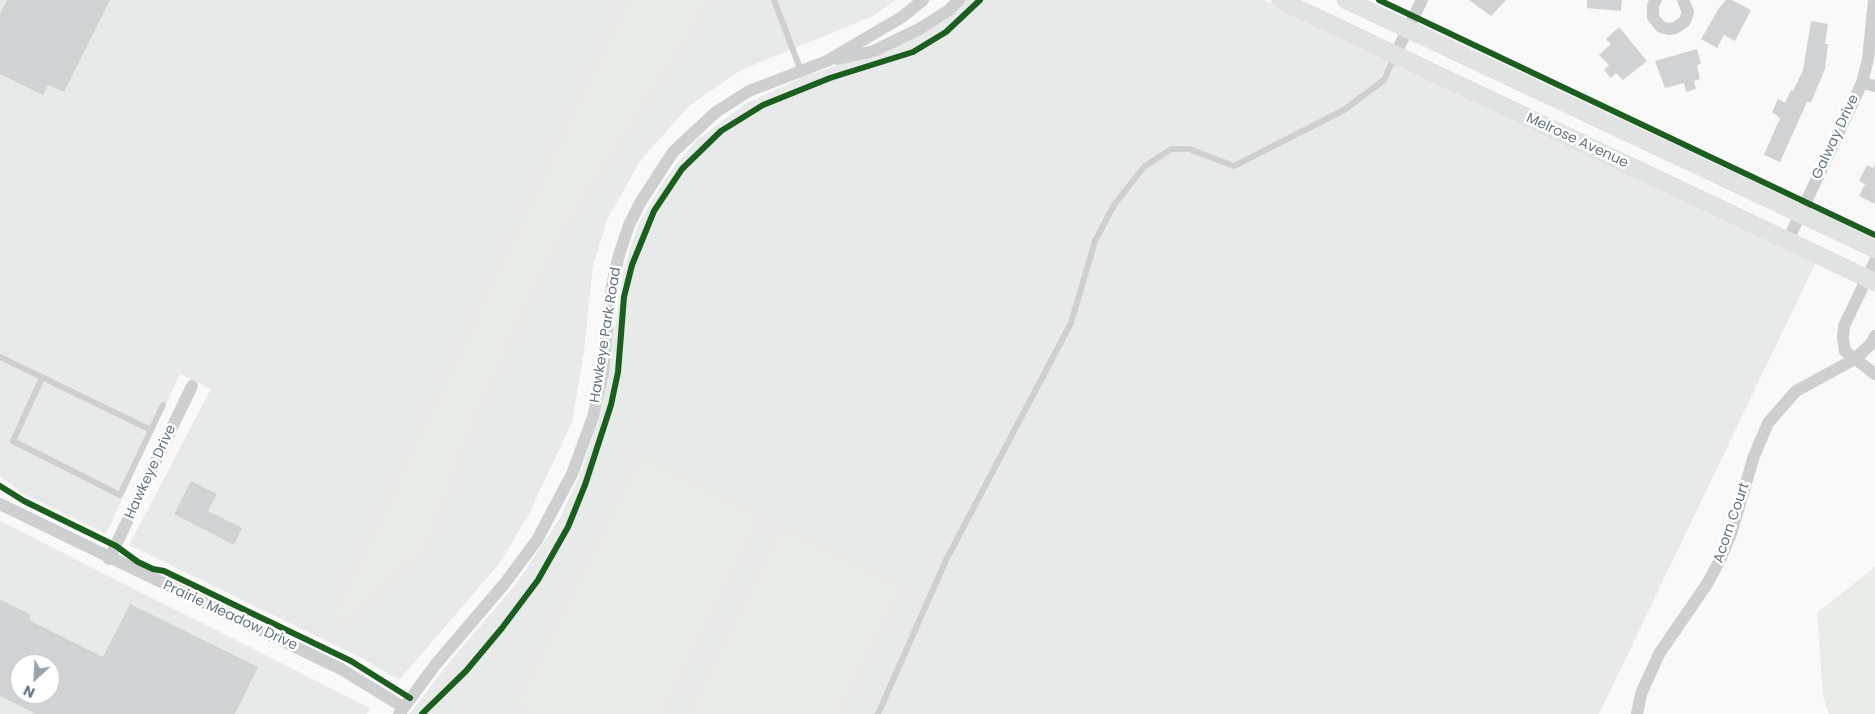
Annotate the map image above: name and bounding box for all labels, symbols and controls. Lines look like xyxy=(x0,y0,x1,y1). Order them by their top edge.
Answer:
street label: Galway Drive xyxy=(1809,92,1863,182)
street label: Melrose Avenue xyxy=(1523,110,1631,172)
street label: Hawkeye Park Road xyxy=(587,266,625,404)
street label: Hawkeye Drive xyxy=(122,422,180,522)
street label: Acorn Court xyxy=(1710,481,1754,565)
street label: Prairie Meadow Drive xyxy=(160,577,300,655)
north arrow xyxy=(10,654,60,704)
text: N xyxy=(20,680,38,703)

